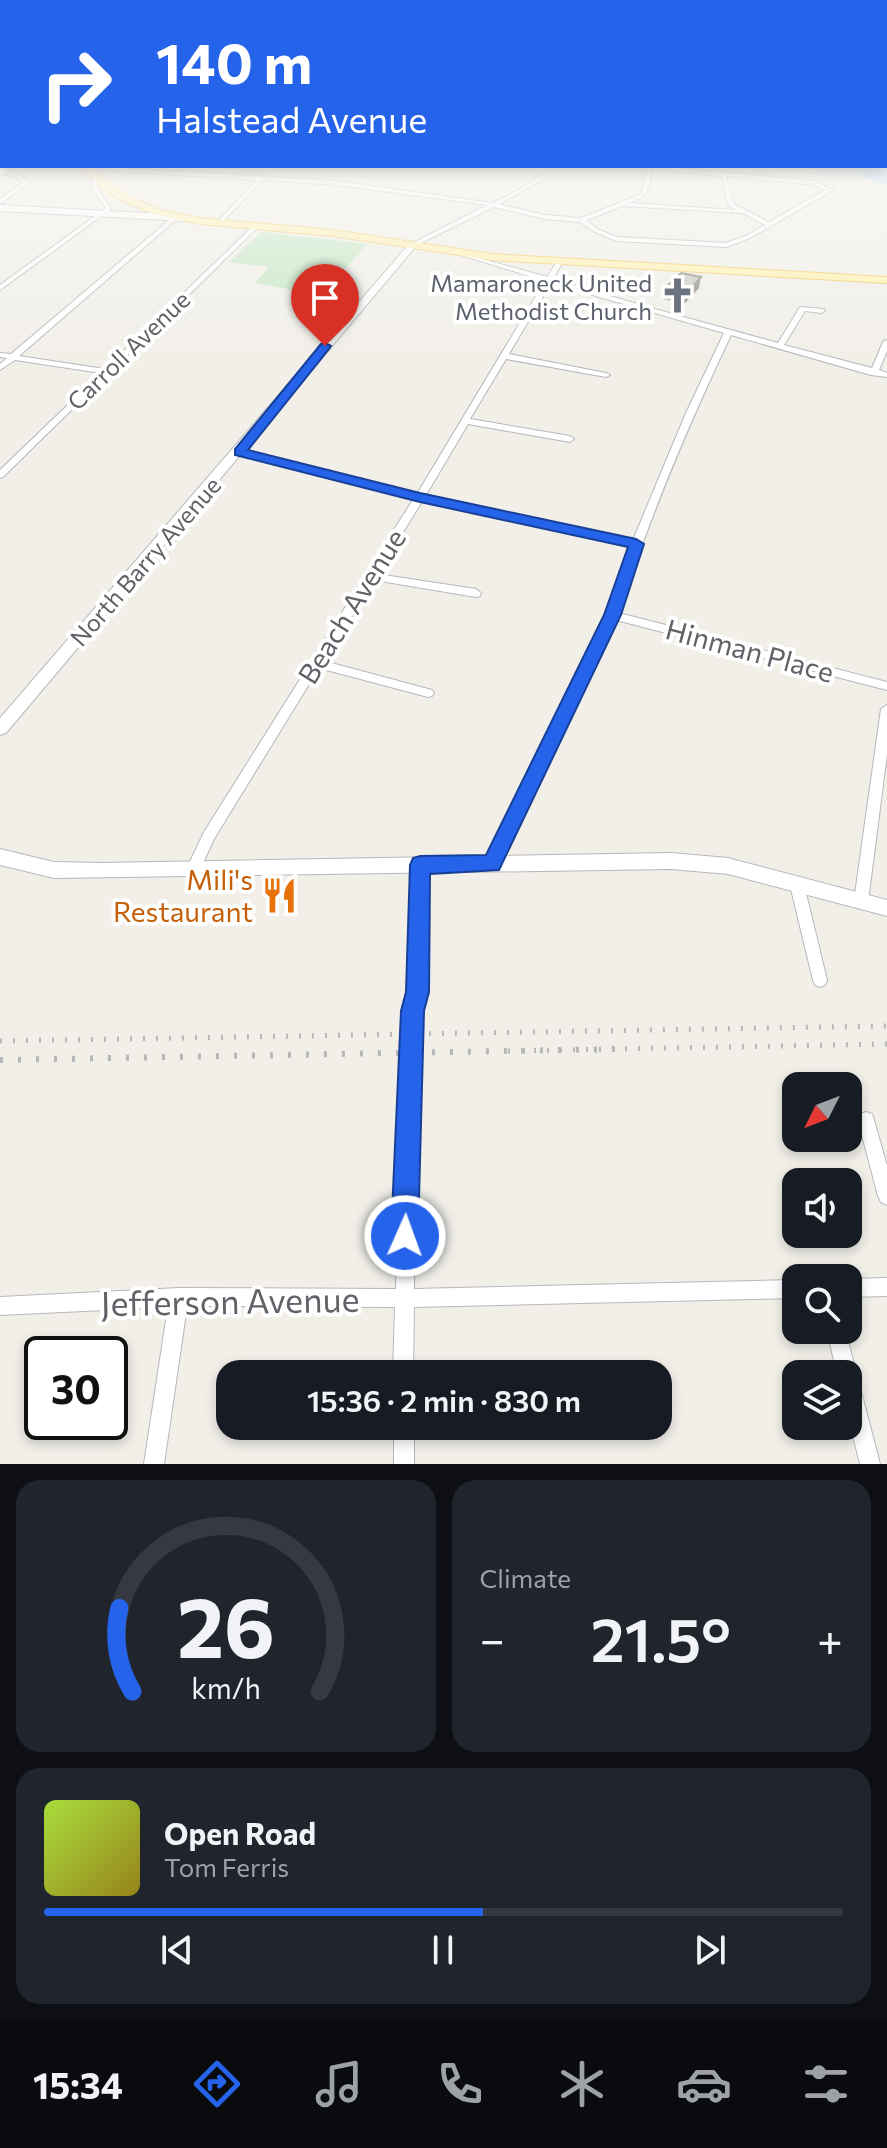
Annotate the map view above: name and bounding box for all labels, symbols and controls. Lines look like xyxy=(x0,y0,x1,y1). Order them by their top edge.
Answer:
text: 140 m xyxy=(156,27,312,96)
icon: right xyxy=(24,32,128,136)
text: Halstead Avenue xyxy=(156,96,427,140)
pin xyxy=(291,264,359,346)
place label: Mamaroneck United Methodist Church xyxy=(430,268,652,325)
icon: arrive xyxy=(303,276,347,320)
church icon: Mamaroneck United Methodist Church xyxy=(659,277,697,315)
street label: Carroll Avenue xyxy=(61,284,195,416)
street label: North Barry Avenue xyxy=(64,471,226,651)
street label: Beach Avenue xyxy=(290,522,412,690)
street label: Hinman Place xyxy=(662,611,838,689)
place label: Mili's Restaurant xyxy=(113,862,253,928)
restaurant icon: Mili's Restaurant xyxy=(260,876,298,914)
north arrow xyxy=(782,1072,862,1152)
map controls xyxy=(782,1072,862,1440)
button: sound xyxy=(782,1168,862,1248)
position arrow xyxy=(363,1194,447,1278)
button: search xyxy=(782,1264,862,1344)
street label: Jefferson Avenue xyxy=(100,1277,360,1323)
speed limit sign: 30 xyxy=(24,1336,128,1440)
button: layers xyxy=(782,1360,862,1440)
text: 15:36 · 2 min · 830 m xyxy=(307,1381,581,1418)
text: Climate xyxy=(480,1562,571,1593)
text: 26 xyxy=(177,1573,275,1675)
text: 21.5° xyxy=(591,1601,731,1674)
text: − xyxy=(480,1611,505,1665)
text: + xyxy=(817,1611,843,1665)
text: km/h xyxy=(191,1670,261,1705)
text: Open Road xyxy=(164,1814,316,1851)
text: Tom Ferris xyxy=(164,1851,289,1882)
icon: previous xyxy=(155,1928,199,1972)
icon: pause xyxy=(421,1928,465,1972)
icon: next xyxy=(688,1928,732,1972)
icon: directions xyxy=(189,2056,245,2112)
icon: music xyxy=(311,2056,367,2112)
icon: phone xyxy=(432,2056,488,2112)
icon: climate xyxy=(554,2056,610,2112)
icon: car xyxy=(676,2056,732,2112)
icon: filters xyxy=(798,2056,854,2112)
text: 15:34 xyxy=(33,2062,123,2106)

